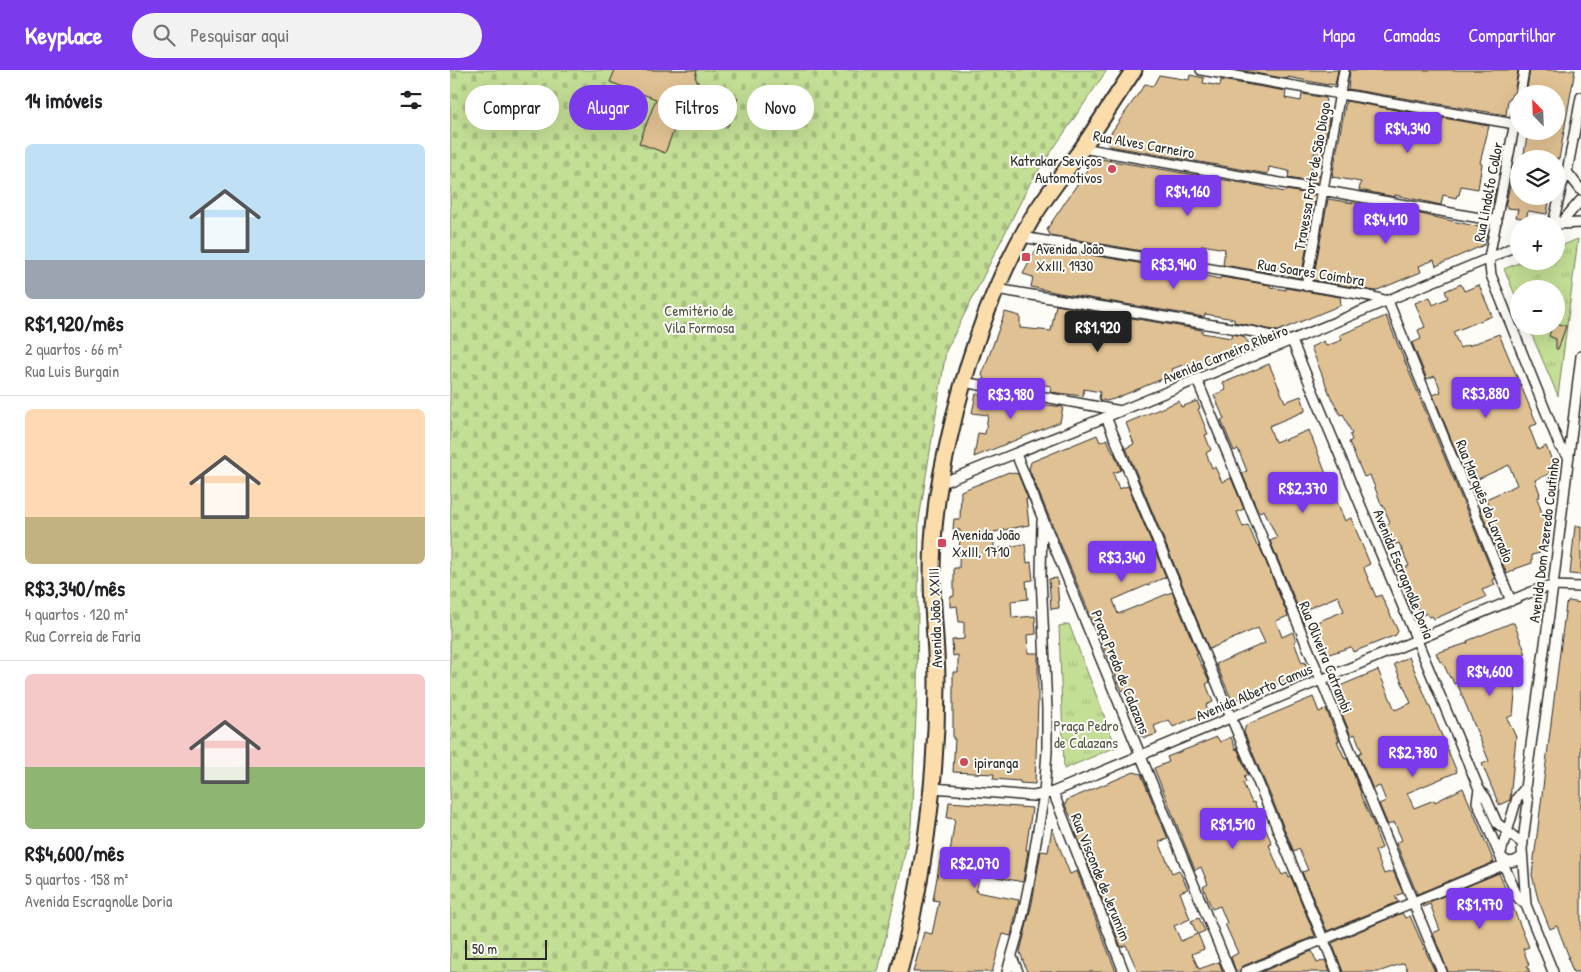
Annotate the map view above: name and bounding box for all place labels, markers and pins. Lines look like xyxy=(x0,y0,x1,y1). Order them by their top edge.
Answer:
pin: R$4,340 xyxy=(1362,112,1454,154)
place label: Katrakar Seviços Automotivos xyxy=(1010,150,1102,188)
marker: Katrakar Seviços Automotivos xyxy=(1106,163,1118,175)
pin: R$4,160 xyxy=(1142,174,1234,217)
pin: R$4,410 xyxy=(1340,202,1432,245)
place label: Avenida João XxIII, 1930 xyxy=(1036,238,1104,276)
pin: R$3,940 xyxy=(1128,248,1220,290)
marker: Avenida João XxIII, 1930 xyxy=(1020,251,1032,263)
pin: R$1,920 xyxy=(1052,310,1144,353)
pin: R$3,880 xyxy=(1440,376,1532,419)
pin: R$3,980 xyxy=(965,378,1057,420)
pin: R$2,370 xyxy=(1257,472,1349,514)
place label: Avenida João XxIII, 1710 xyxy=(952,524,1020,562)
marker: Avenida João XxIII, 1710 xyxy=(936,537,948,549)
pin: R$3,340 xyxy=(1076,540,1168,583)
pin: R$4,600 xyxy=(1444,654,1536,697)
pin: R$2,780 xyxy=(1367,736,1459,778)
place label: ipiranga xyxy=(974,752,1018,773)
marker: ipiranga xyxy=(958,756,970,768)
pin: R$1,510 xyxy=(1187,808,1279,850)
pin: R$2,070 xyxy=(929,846,1021,889)
pin: R$1,970 xyxy=(1434,888,1526,930)

